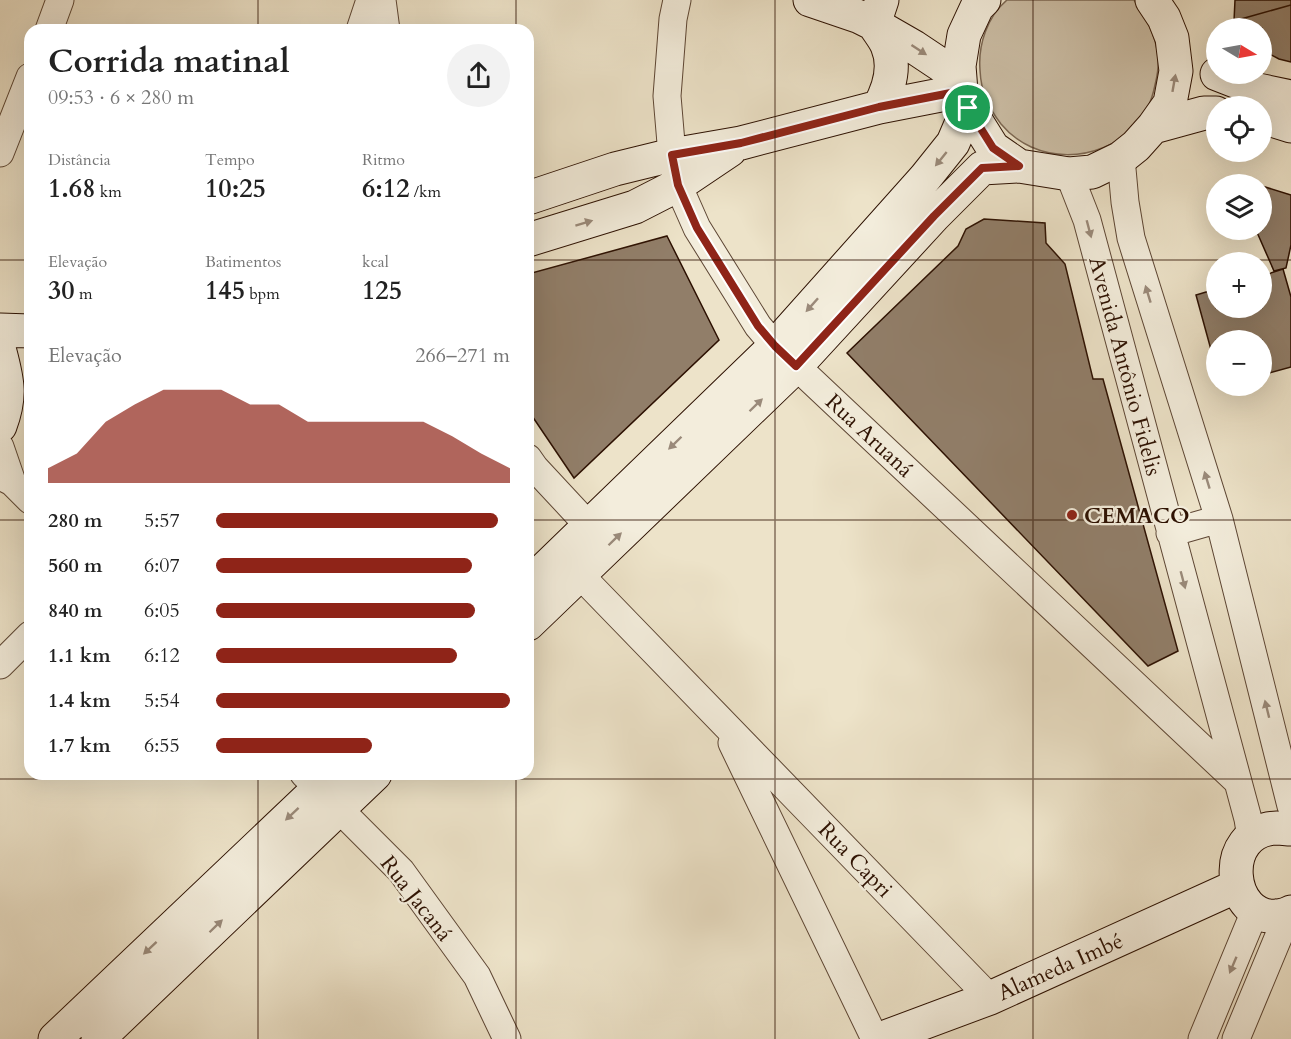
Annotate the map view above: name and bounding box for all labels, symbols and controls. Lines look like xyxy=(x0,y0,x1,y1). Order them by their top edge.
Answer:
north arrow xyxy=(1206,18,1272,84)
map controls xyxy=(1206,18,1272,396)
text: Corrida matinal xyxy=(48,39,290,84)
button: share xyxy=(447,44,510,107)
one-way arrow xyxy=(911,45,928,56)
one-way arrow xyxy=(1169,74,1178,93)
pin xyxy=(942,82,993,133)
text: 09:53 · 6 × 280 m xyxy=(48,84,194,111)
icon: arrive xyxy=(951,91,984,124)
button: locate xyxy=(1206,96,1272,162)
text: Distância xyxy=(48,149,111,171)
text: Tempo xyxy=(205,149,255,171)
text: Ritmo xyxy=(362,149,405,171)
one-way arrow xyxy=(935,151,947,166)
text: 1.68 xyxy=(48,171,96,206)
text: 10:25 xyxy=(205,171,266,206)
text: 6:12 xyxy=(362,171,410,206)
button: layers xyxy=(1206,174,1272,240)
text: km xyxy=(96,181,122,203)
text: /km xyxy=(410,181,441,203)
one-way arrow xyxy=(575,218,593,227)
one-way arrow xyxy=(1085,220,1095,239)
text: Elevação xyxy=(48,251,107,273)
text: Batimentos xyxy=(205,251,281,273)
text: kcal xyxy=(362,251,389,273)
button: + xyxy=(1206,252,1272,318)
street label: Avenida Antônio Fidelis xyxy=(1081,253,1169,479)
text: 30 xyxy=(48,273,75,308)
text: 145 xyxy=(205,273,245,308)
text: 125 xyxy=(362,273,402,308)
text: m xyxy=(75,283,92,305)
text: bpm xyxy=(245,283,280,305)
one-way arrow xyxy=(1143,285,1152,303)
one-way arrow xyxy=(806,297,819,312)
button: − xyxy=(1206,330,1272,396)
text: Elevação xyxy=(48,342,122,369)
text: 266–271 m xyxy=(415,342,510,369)
street label: Rua Aruaná xyxy=(819,387,920,485)
one-way arrow xyxy=(749,398,763,412)
one-way arrow xyxy=(668,436,682,450)
one-way arrow xyxy=(1201,471,1211,489)
place label: CEMACO xyxy=(1084,501,1190,531)
text: 280 m xyxy=(48,507,103,534)
text: 5:57 xyxy=(144,507,180,534)
marker: CEMACO xyxy=(1065,508,1079,522)
one-way arrow xyxy=(608,533,622,547)
text: 560 m xyxy=(48,552,103,579)
text: 6:07 xyxy=(144,552,180,579)
one-way arrow xyxy=(1179,571,1189,589)
text: 840 m xyxy=(48,597,103,624)
text: 6:05 xyxy=(144,597,180,624)
text: 1.1 km xyxy=(48,642,111,669)
text: 6:12 xyxy=(144,642,180,669)
text: 1.4 km xyxy=(48,687,111,714)
text: 5:54 xyxy=(144,687,180,714)
one-way arrow xyxy=(1261,700,1271,718)
text: 1.7 km xyxy=(48,732,111,759)
text: 6:55 xyxy=(144,732,180,759)
one-way arrow xyxy=(285,807,299,821)
street label: Rua Capri xyxy=(811,815,899,904)
street label: Rua Jacaná xyxy=(373,849,459,948)
one-way arrow xyxy=(208,920,223,933)
street label: Alameda Imbé xyxy=(993,926,1128,1008)
one-way arrow xyxy=(144,941,158,955)
one-way arrow xyxy=(1228,957,1238,975)

